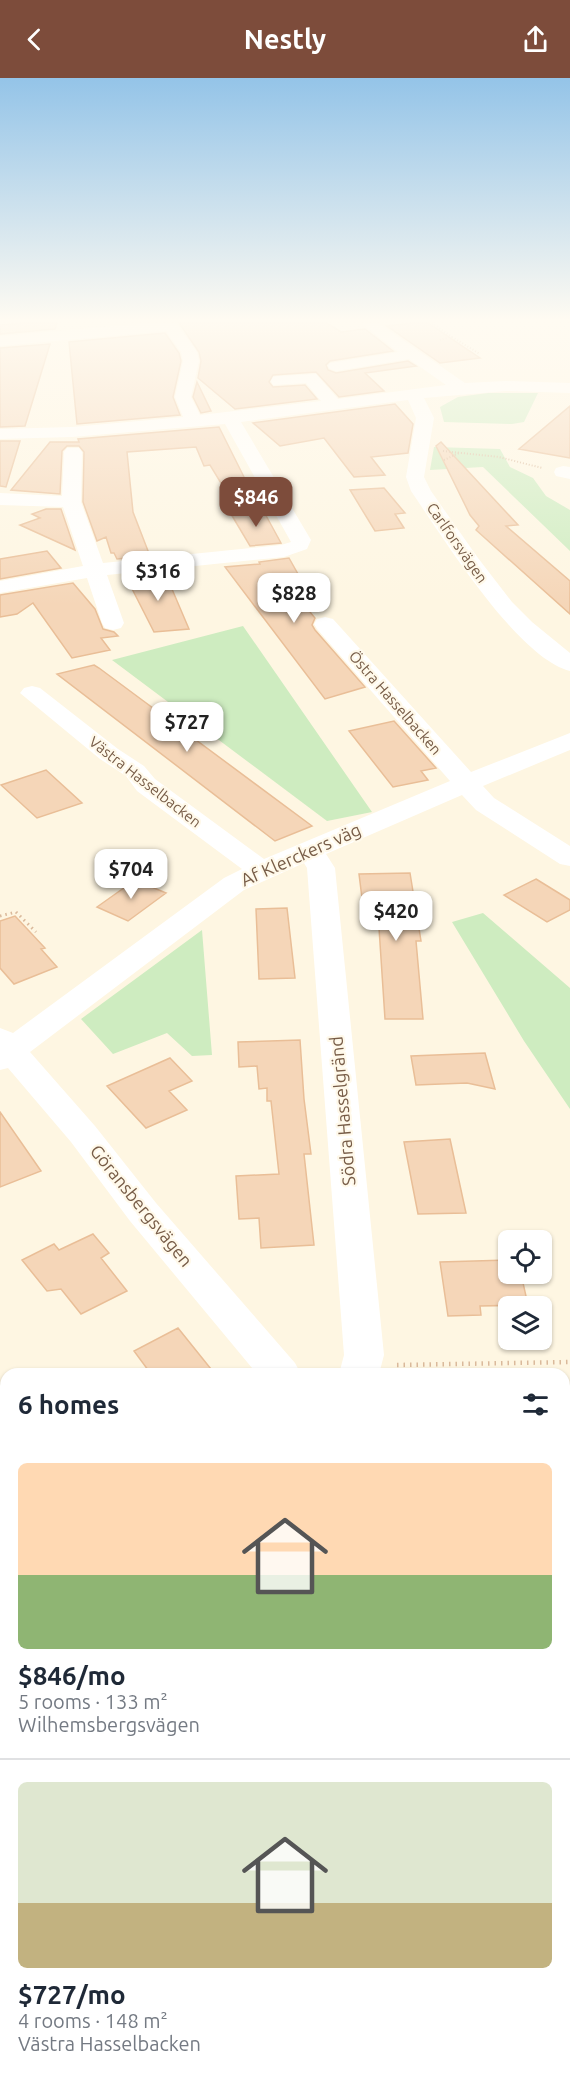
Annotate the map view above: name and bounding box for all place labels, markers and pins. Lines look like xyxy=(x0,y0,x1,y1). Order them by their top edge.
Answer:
pin: $846 xyxy=(220,477,292,528)
pin: $316 xyxy=(122,551,194,602)
pin: $828 xyxy=(258,573,330,624)
pin: $727 xyxy=(151,702,223,753)
pin: $704 xyxy=(95,849,167,900)
pin: $420 xyxy=(360,891,432,942)

